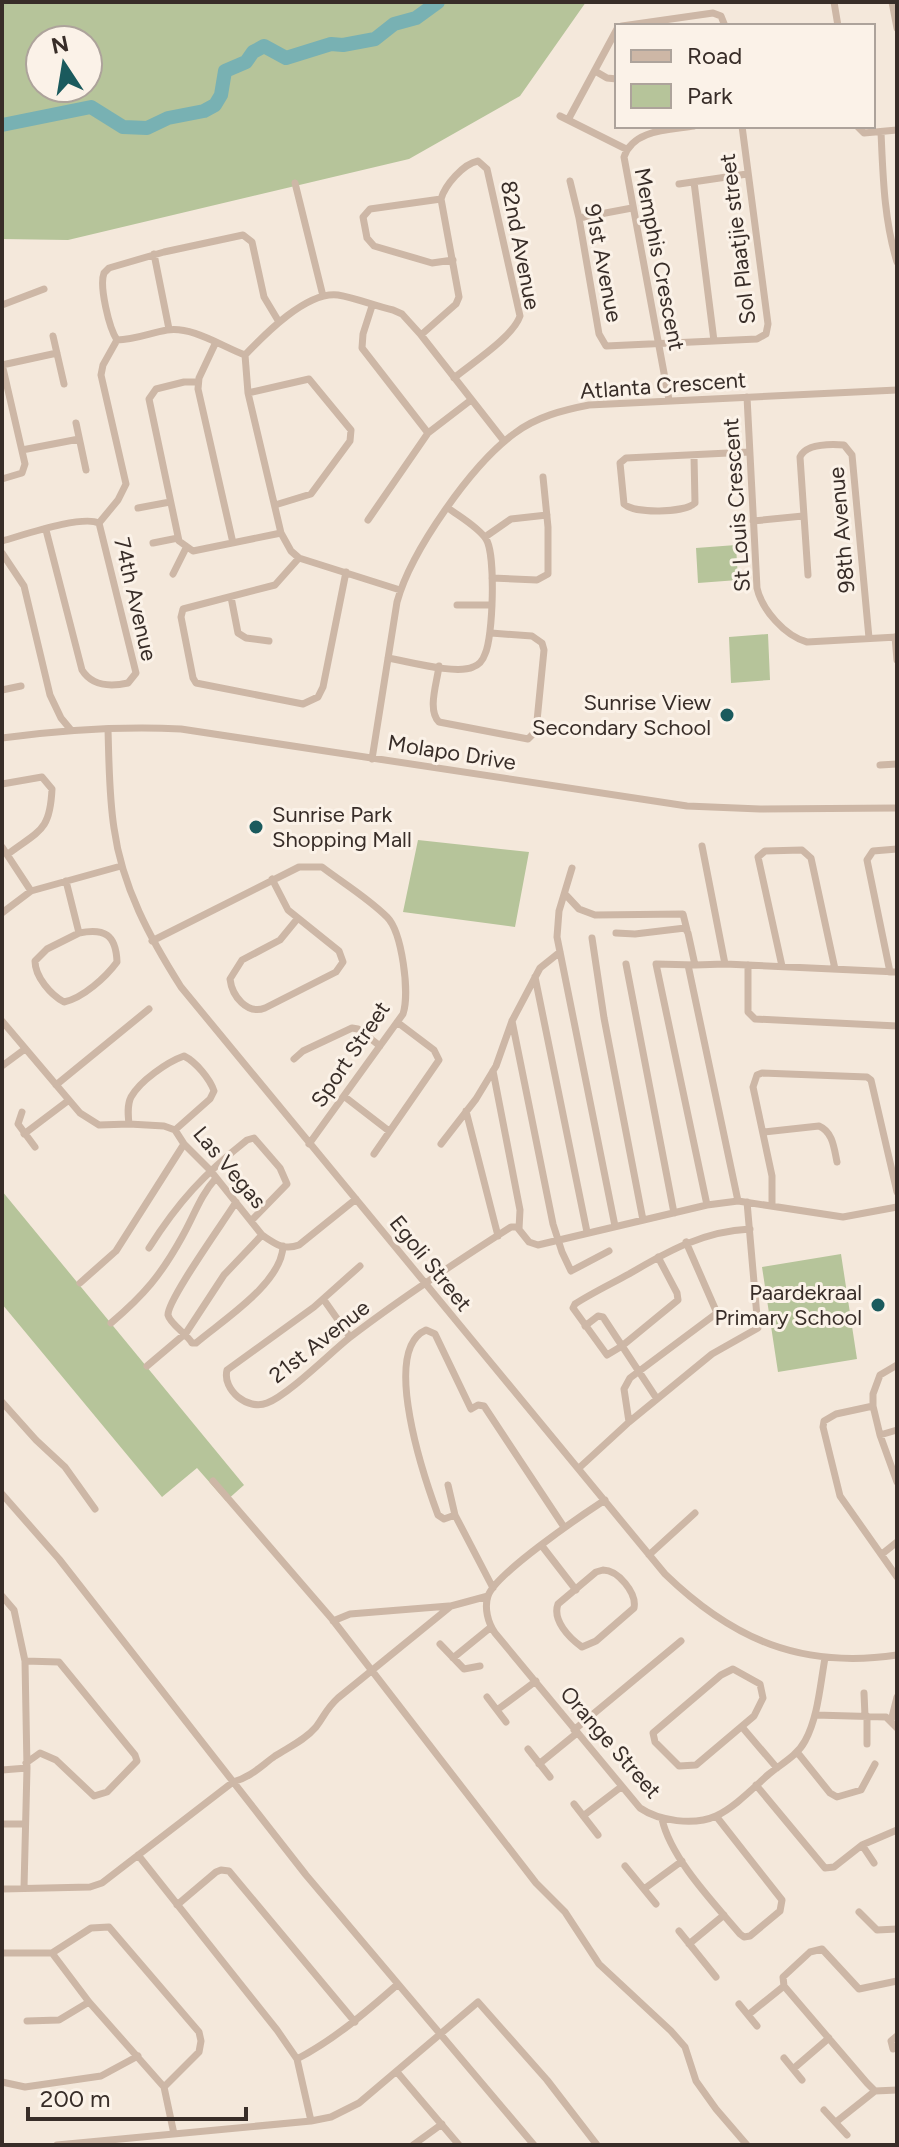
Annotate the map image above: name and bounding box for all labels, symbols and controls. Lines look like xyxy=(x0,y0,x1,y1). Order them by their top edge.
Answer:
north arrow xyxy=(24,24,104,104)
legend xyxy=(615,24,875,128)
text: N xyxy=(49,30,71,60)
text: Road xyxy=(687,41,742,70)
text: Park xyxy=(687,81,733,110)
street label: Sol Plaatjie street xyxy=(714,152,761,326)
street label: Memphis Crescent xyxy=(629,165,690,353)
street label: 82nd Avenue xyxy=(495,178,546,312)
street label: 91st Avenue xyxy=(579,202,628,325)
street label: Atlanta Crescent xyxy=(579,366,747,405)
street label: St Louis Crescent xyxy=(717,417,756,593)
street label: 98th Avenue xyxy=(823,466,860,594)
street label: 74th Avenue xyxy=(108,535,163,663)
place label: Sunrise View Secondary School xyxy=(532,689,712,741)
marker: Sunrise View Secondary School xyxy=(718,706,736,724)
street label: Molapo Drive xyxy=(386,729,518,776)
place label: Sunrise Park Shopping Mall xyxy=(272,801,412,853)
marker: Sunrise Park Shopping Mall xyxy=(247,818,265,836)
street label: Sport Street xyxy=(305,996,396,1112)
street label: Las Vegas xyxy=(187,1121,272,1214)
street label: Egoli Street xyxy=(384,1210,478,1317)
place label: Paardekraal Primary School xyxy=(714,1279,862,1331)
street label: 21st Avenue xyxy=(264,1294,375,1389)
marker: Paardekraal Primary School xyxy=(869,1296,887,1314)
street label: Orange Street xyxy=(555,1681,667,1804)
scale bar xyxy=(28,2071,246,2121)
text: 200 m xyxy=(40,2084,111,2113)

